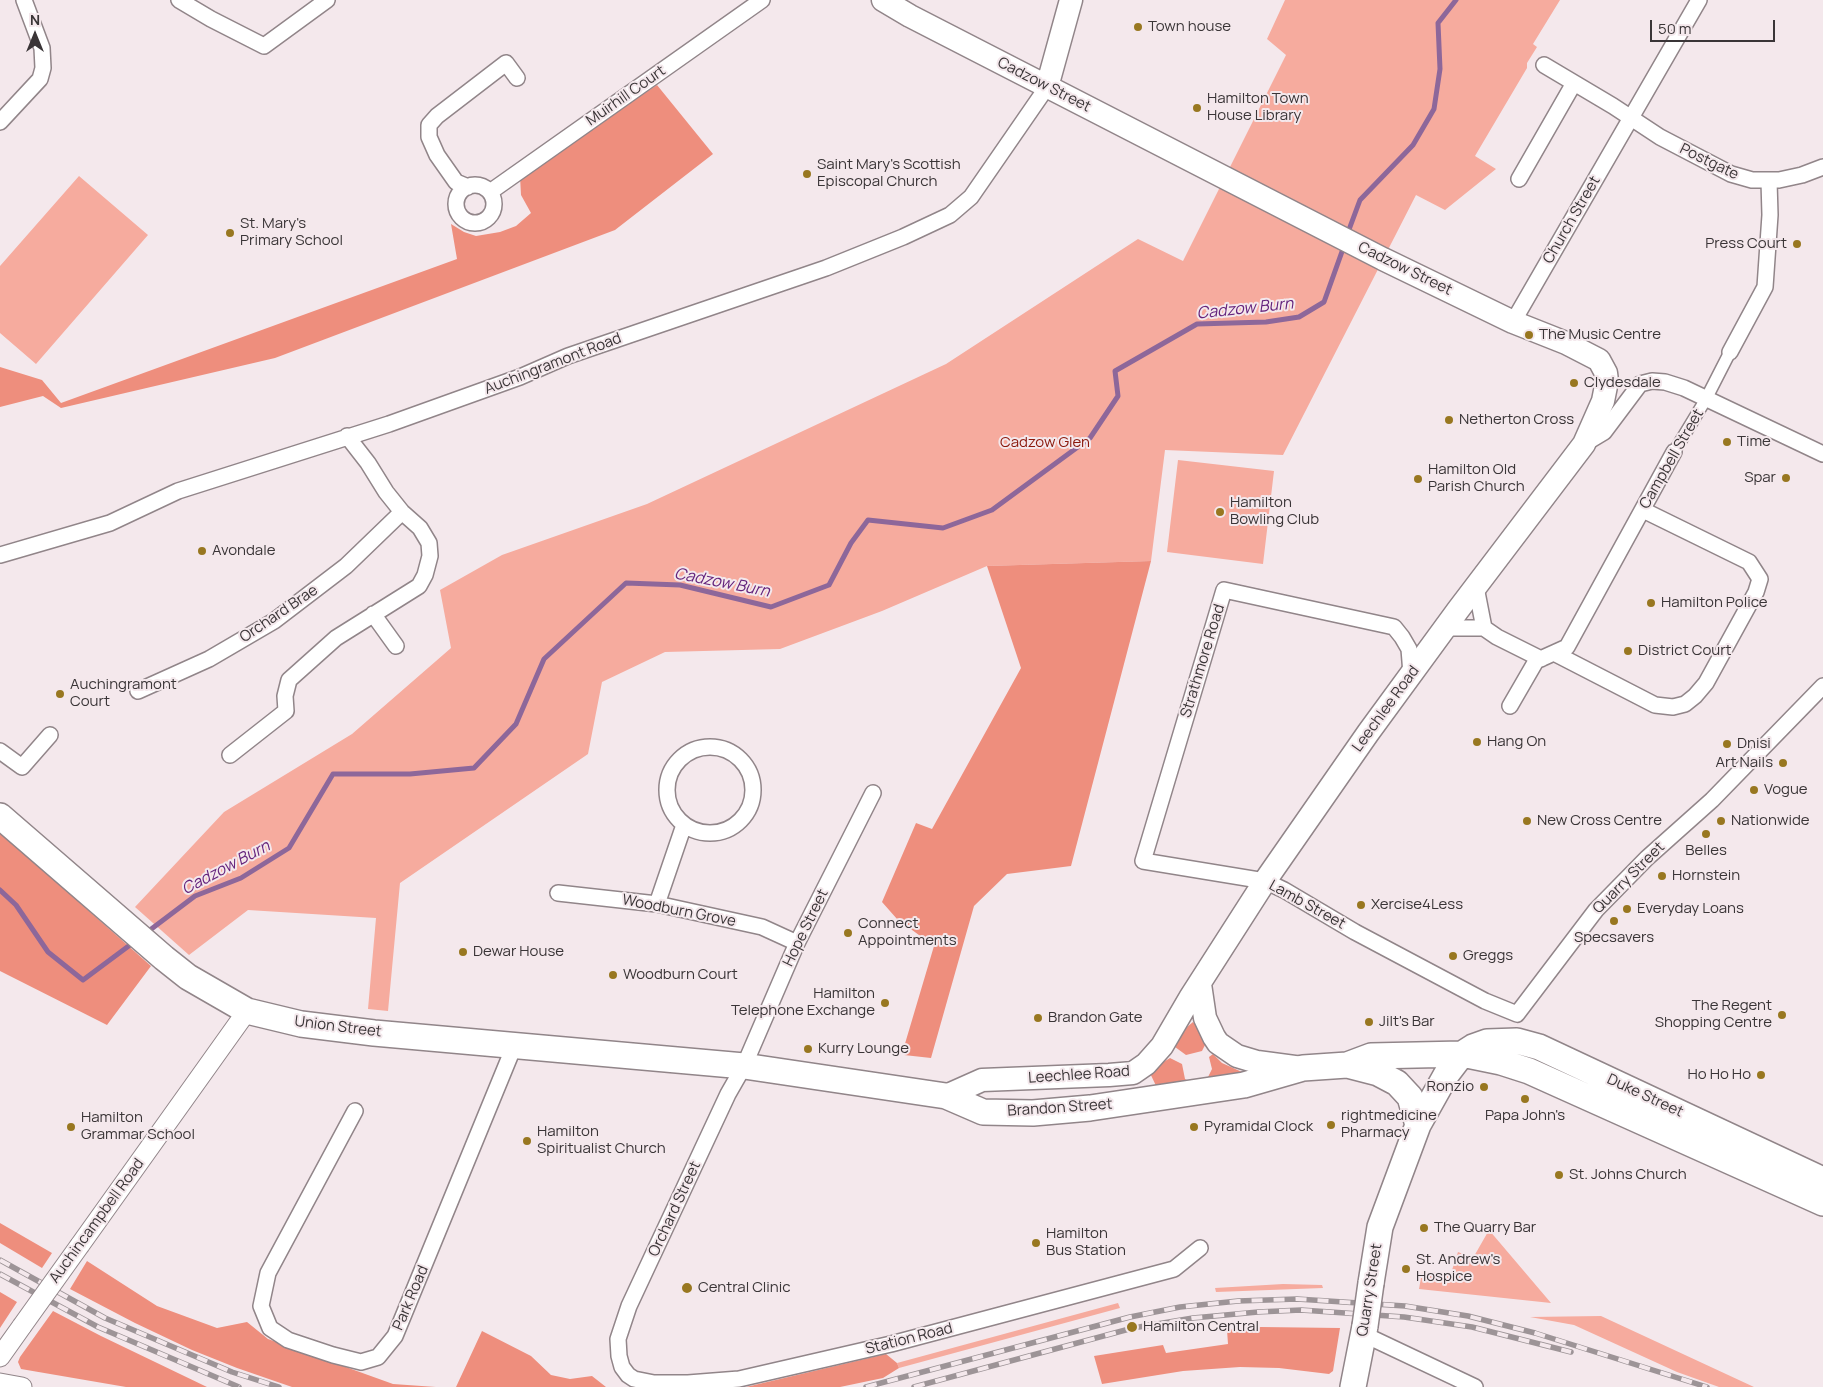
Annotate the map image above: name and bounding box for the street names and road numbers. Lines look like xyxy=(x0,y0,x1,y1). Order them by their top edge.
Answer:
street label: Cadzow Street xyxy=(994,54,1094,116)
street label: Muirhill Court xyxy=(583,62,669,130)
street label: Postgate xyxy=(1677,140,1741,184)
street label: Church Street xyxy=(1540,173,1604,267)
street label: Cadzow Street xyxy=(1355,238,1455,300)
street label: Auchingramont Road xyxy=(482,330,624,398)
street label: Campbell Street xyxy=(1636,406,1708,512)
street label: Orchard Brae xyxy=(237,581,321,647)
street label: Strathmore Road xyxy=(1177,602,1229,720)
street label: Leechlee Road xyxy=(1349,662,1423,756)
street label: Quarry Street xyxy=(1589,838,1669,918)
street label: Lamb Street xyxy=(1266,877,1348,933)
street label: Hope Street xyxy=(780,886,832,970)
street label: Woodburn Grove xyxy=(621,891,737,931)
street label: Union Street xyxy=(293,1013,383,1041)
street label: Leechlee Road xyxy=(1028,1062,1130,1088)
street label: Duke Street xyxy=(1604,1070,1686,1122)
street label: Brandon Street xyxy=(1007,1095,1113,1121)
street label: Auchincampbell Road xyxy=(46,1155,148,1287)
street label: Orchard Street xyxy=(645,1159,705,1259)
street label: Quarry Street xyxy=(1354,1242,1386,1338)
street label: Park Road xyxy=(389,1263,433,1333)
street label: Station Road xyxy=(863,1319,955,1359)

